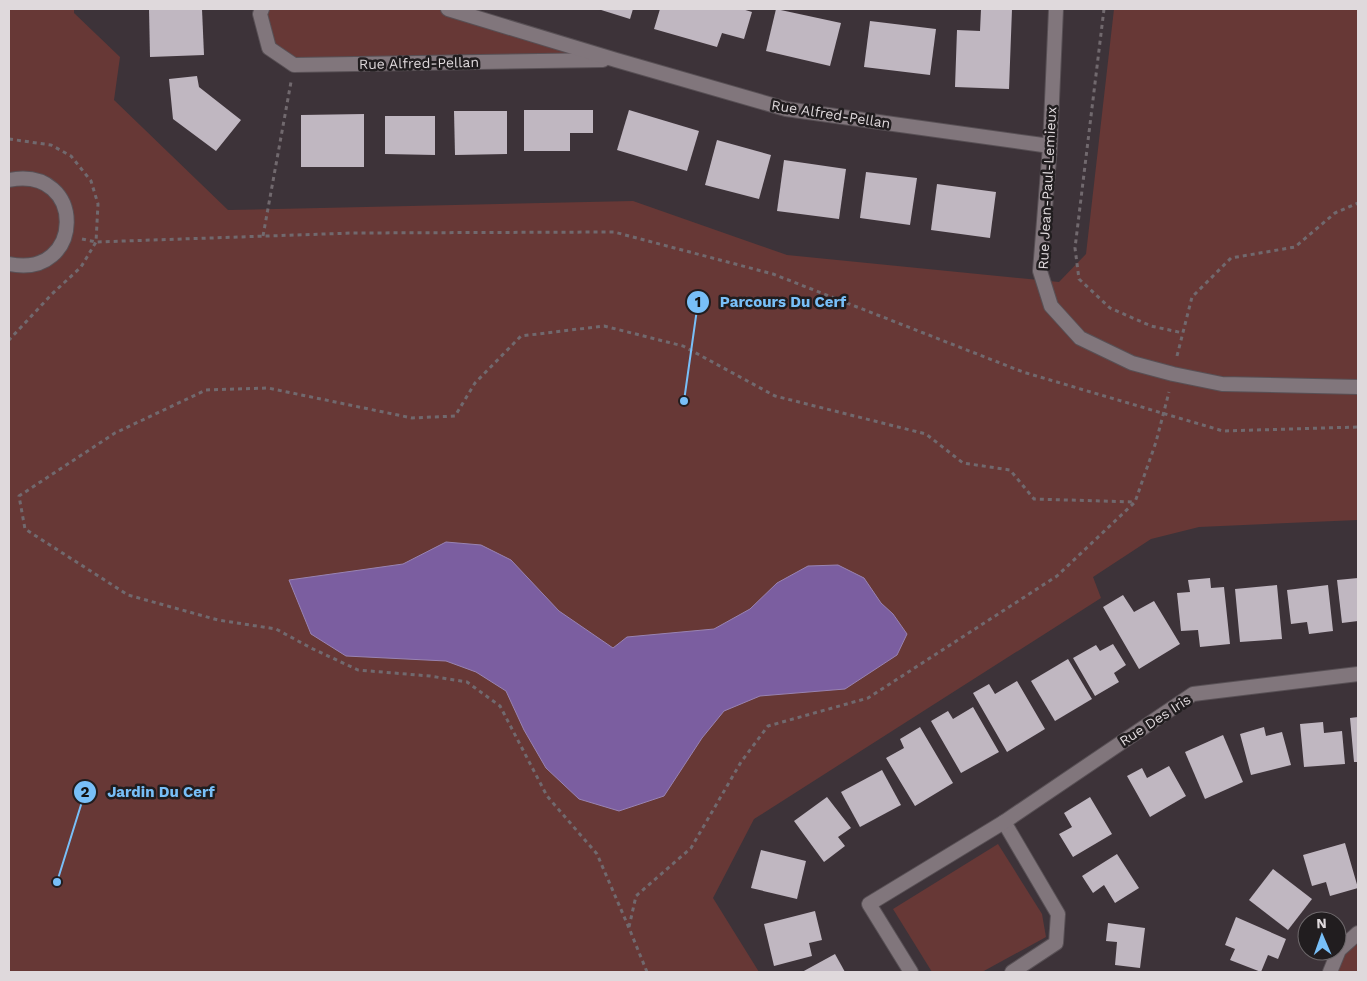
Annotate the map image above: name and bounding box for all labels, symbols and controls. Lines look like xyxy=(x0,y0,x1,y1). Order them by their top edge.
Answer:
street label: Rue Alfred-Pellan xyxy=(359,54,479,72)
street label: Rue Alfred-Pellan xyxy=(770,97,892,131)
street label: Rue Jean-Paul-Lemieux xyxy=(1035,106,1059,270)
callout: Parcours Du Cerf xyxy=(685,287,857,317)
text: 1 xyxy=(695,293,701,311)
text: Parcours Du Cerf xyxy=(720,293,847,311)
street label: Rue Des Iris xyxy=(1116,691,1194,749)
callout: Jardin Du Cerf xyxy=(73,777,225,807)
text: 2 xyxy=(81,783,90,801)
text: Jardin Du Cerf xyxy=(107,783,216,801)
north arrow xyxy=(1297,911,1347,961)
text: N xyxy=(1316,915,1327,931)

